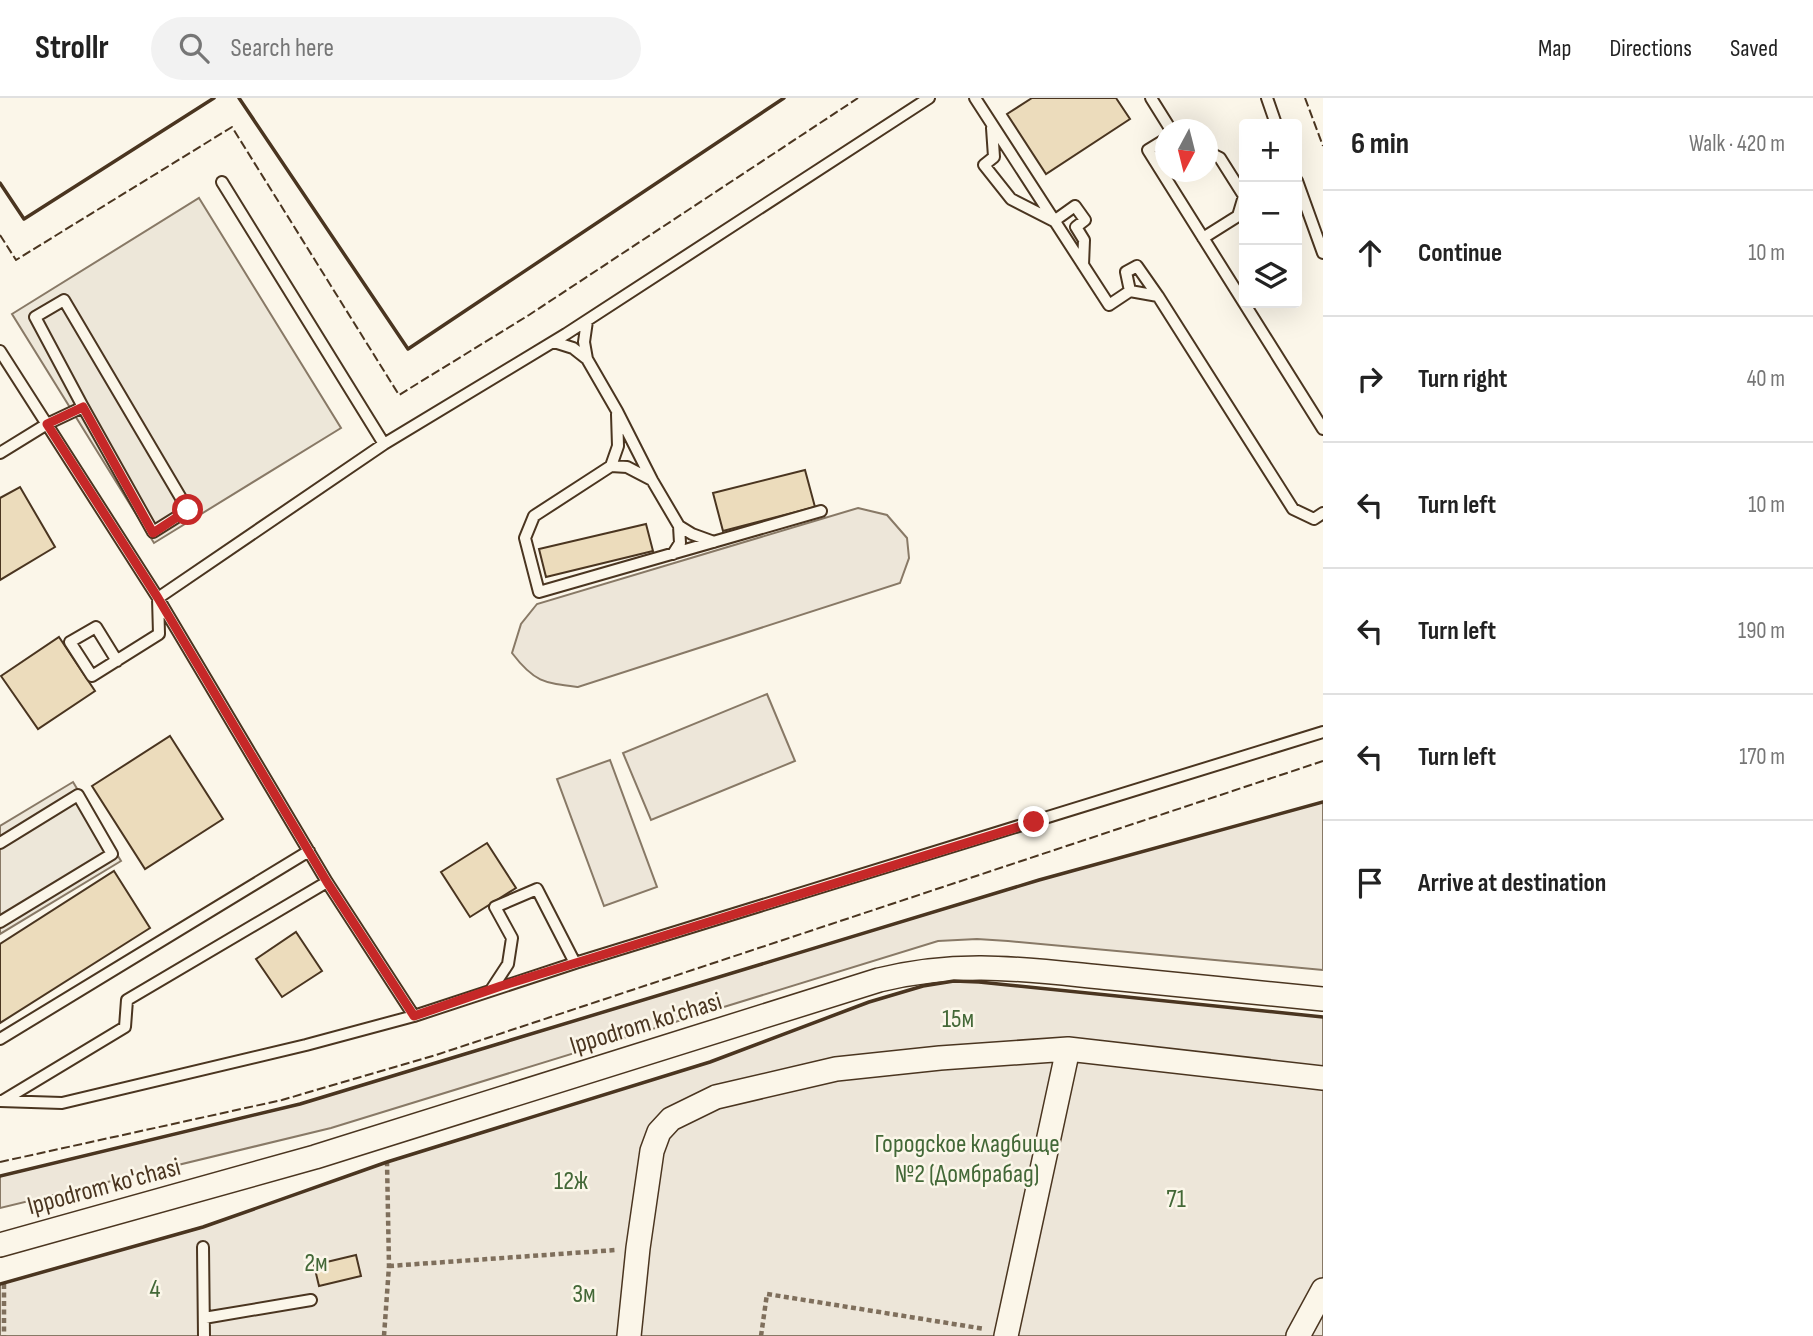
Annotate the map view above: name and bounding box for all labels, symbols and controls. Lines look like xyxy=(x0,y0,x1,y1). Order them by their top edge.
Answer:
search box xyxy=(151,17,641,80)
text: Strollr xyxy=(35,28,109,68)
icon: search xyxy=(175,29,213,67)
text: Search here xyxy=(231,33,334,64)
text: Map xyxy=(1538,34,1571,63)
text: Directions xyxy=(1609,34,1692,63)
text: Saved xyxy=(1730,34,1778,63)
north arrow xyxy=(1155,119,1218,182)
map controls xyxy=(1239,119,1302,308)
button: + xyxy=(1239,119,1302,182)
text: 6 min xyxy=(1351,126,1409,162)
text: Walk · 420 m xyxy=(1689,130,1785,158)
button: − xyxy=(1239,182,1302,245)
icon: ahead xyxy=(1351,234,1389,272)
text: Continue xyxy=(1418,238,1502,269)
text: 10 m xyxy=(1748,239,1785,267)
button: layers xyxy=(1239,245,1302,308)
icon: right xyxy=(1351,360,1389,398)
text: Turn right xyxy=(1418,364,1507,395)
text: 40 m xyxy=(1747,365,1785,393)
icon: left xyxy=(1351,486,1389,524)
text: Turn left xyxy=(1418,490,1496,521)
text: 10 m xyxy=(1748,491,1785,519)
route start xyxy=(172,494,203,525)
icon: left xyxy=(1351,612,1389,650)
text: Turn left xyxy=(1418,616,1496,647)
text: 190 m xyxy=(1738,617,1785,645)
icon: left xyxy=(1351,738,1389,776)
text: Turn left xyxy=(1418,742,1496,773)
text: 170 m xyxy=(1739,743,1785,771)
route end xyxy=(1018,806,1049,837)
icon: arrive xyxy=(1351,864,1389,902)
text: Arrive at destination xyxy=(1418,868,1606,899)
street label: Ippodrom ko'chasi xyxy=(566,986,726,1062)
park label: 15м xyxy=(942,1004,974,1035)
park label: Городское кладбище №2 (Домбрабад) xyxy=(874,1129,1060,1190)
street label: Ippodrom ko'chasi xyxy=(24,1152,184,1222)
park label: 12ж xyxy=(554,1166,588,1197)
park label: 71 xyxy=(1166,1184,1186,1215)
park label: 2м xyxy=(304,1248,328,1279)
park label: 4 xyxy=(150,1274,161,1305)
park label: 3м xyxy=(572,1279,596,1310)

